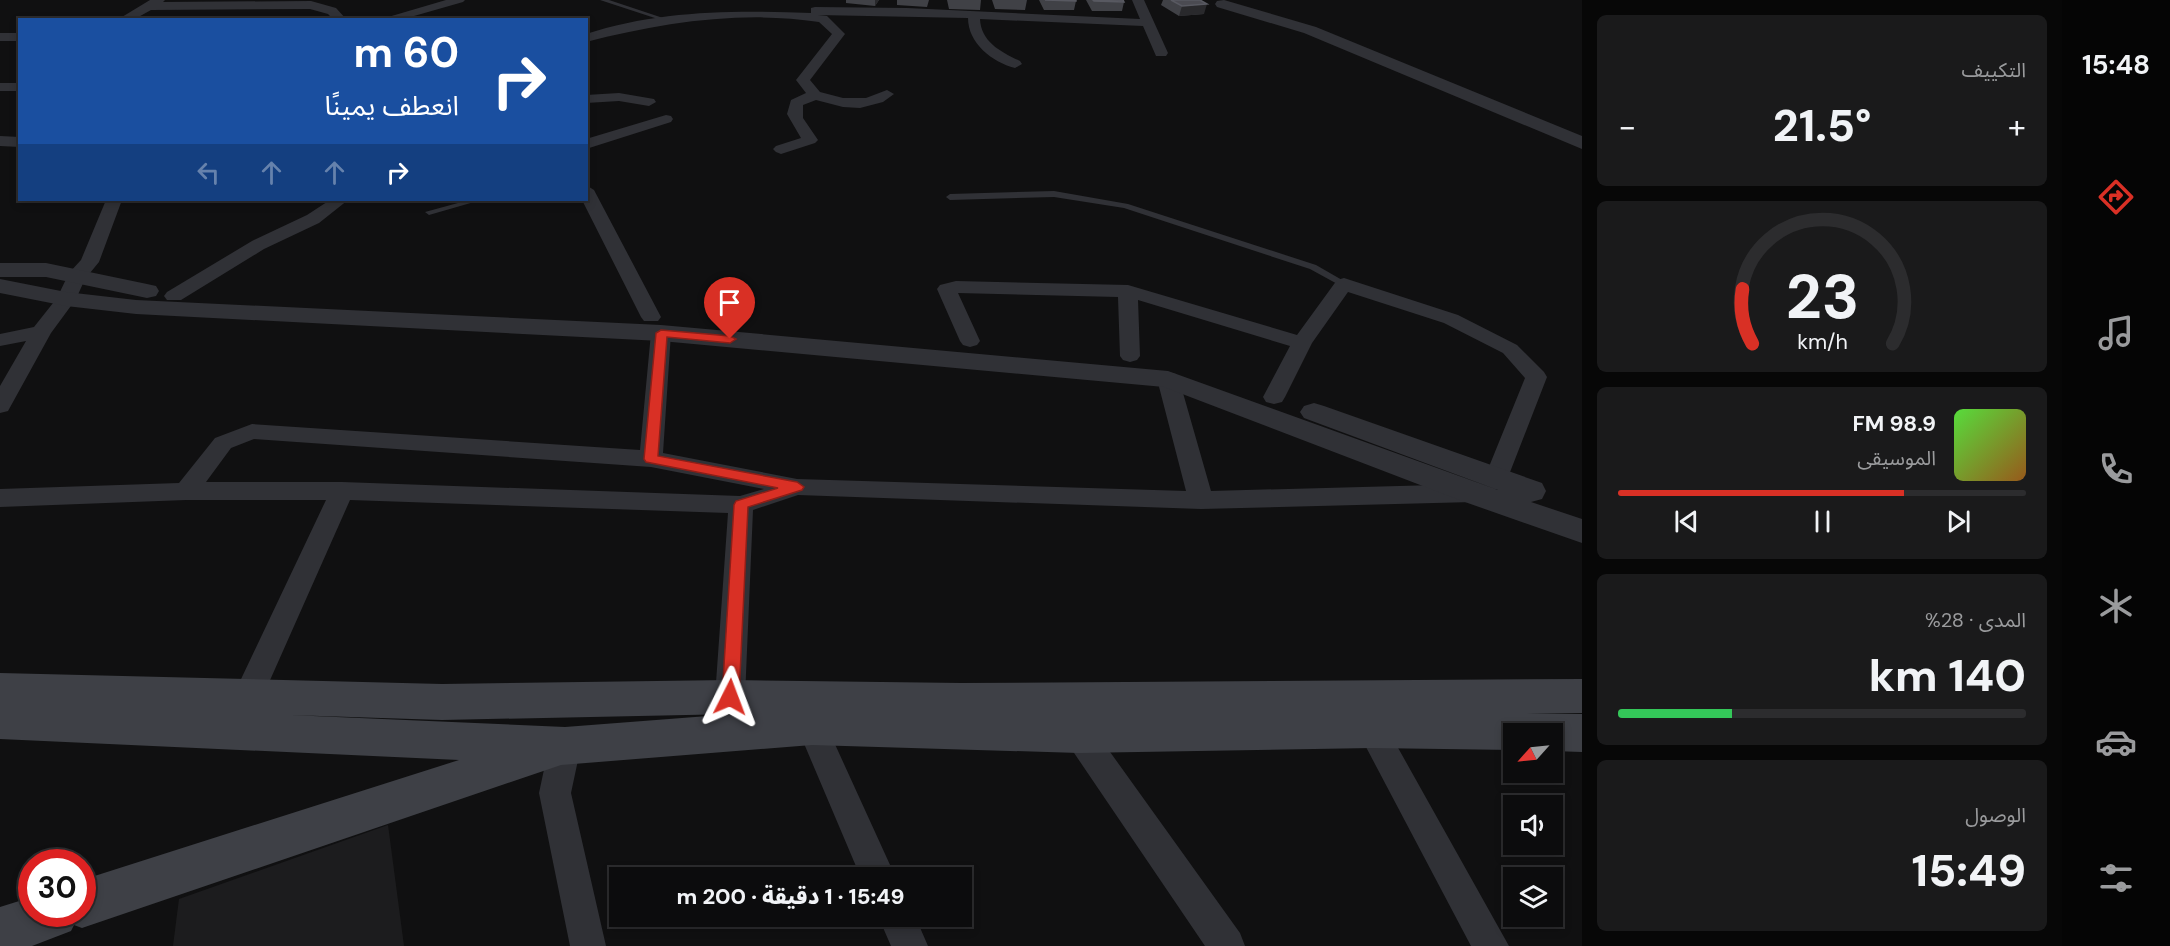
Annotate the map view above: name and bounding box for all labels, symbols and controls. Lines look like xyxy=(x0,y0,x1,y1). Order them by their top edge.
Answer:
text: 60 m xyxy=(353,25,459,80)
icon: right xyxy=(480,42,558,120)
text: 15:48 xyxy=(2082,47,2150,82)
text: التكييف xyxy=(1962,57,2026,83)
text: انعطف يمينًا xyxy=(324,88,459,123)
text: 21.5° xyxy=(1773,96,1871,155)
text: − xyxy=(1618,105,1636,148)
text: + xyxy=(2008,105,2026,148)
icon: left xyxy=(192,156,225,189)
icon: ahead xyxy=(255,156,288,189)
icon: ahead xyxy=(318,156,351,189)
icon: right xyxy=(381,156,414,189)
icon: directions xyxy=(2095,176,2137,218)
text: 23 xyxy=(1785,256,1859,337)
pin xyxy=(704,277,755,339)
icon: arrive xyxy=(713,286,746,319)
icon: music xyxy=(2095,312,2137,354)
text: km/h xyxy=(1797,328,1847,356)
text: 98.9 FM xyxy=(1852,409,1936,438)
text: الموسيقى xyxy=(1857,445,1936,471)
icon: phone xyxy=(2095,448,2137,490)
icon: previous xyxy=(1670,505,1703,538)
icon: pause xyxy=(1806,505,1839,538)
icon: next xyxy=(1942,505,1975,538)
icon: climate xyxy=(2095,585,2137,627)
text: المدى · 28% xyxy=(1925,607,2026,633)
text: 140 km xyxy=(1869,646,2026,705)
position arrow xyxy=(698,665,762,729)
icon: car xyxy=(2095,721,2137,763)
north arrow xyxy=(1503,723,1563,783)
map controls xyxy=(1503,723,1563,927)
button: sound xyxy=(1503,795,1563,855)
text: الوصول xyxy=(1965,802,2026,828)
text: 15:49 xyxy=(1912,841,2026,900)
speed limit sign: 30 xyxy=(18,849,96,927)
icon: filters xyxy=(2095,857,2137,899)
button: layers xyxy=(1503,867,1563,927)
text: 15:49 · 1 دقيقة · 200 m xyxy=(676,882,905,911)

